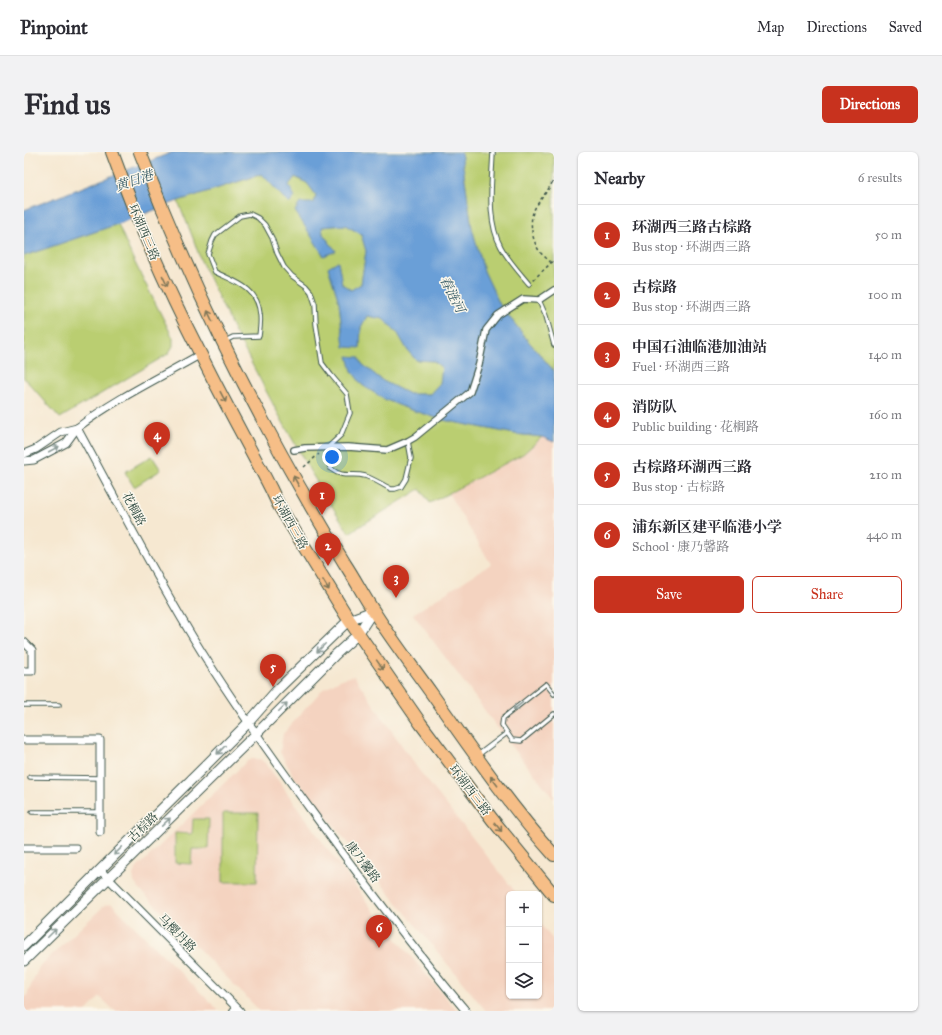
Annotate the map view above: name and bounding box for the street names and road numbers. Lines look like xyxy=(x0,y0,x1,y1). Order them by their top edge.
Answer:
street label: 环湖西三路 xyxy=(126,202,162,262)
street label: 花榈路 xyxy=(119,490,149,528)
street label: 环湖西三路 xyxy=(269,492,311,552)
street label: 环湖西三路 xyxy=(446,762,494,818)
street label: 古棕路 xyxy=(125,809,161,845)
street label: 康乃馨路 xyxy=(343,839,383,885)
street label: 马樱丹路 xyxy=(155,911,199,955)

